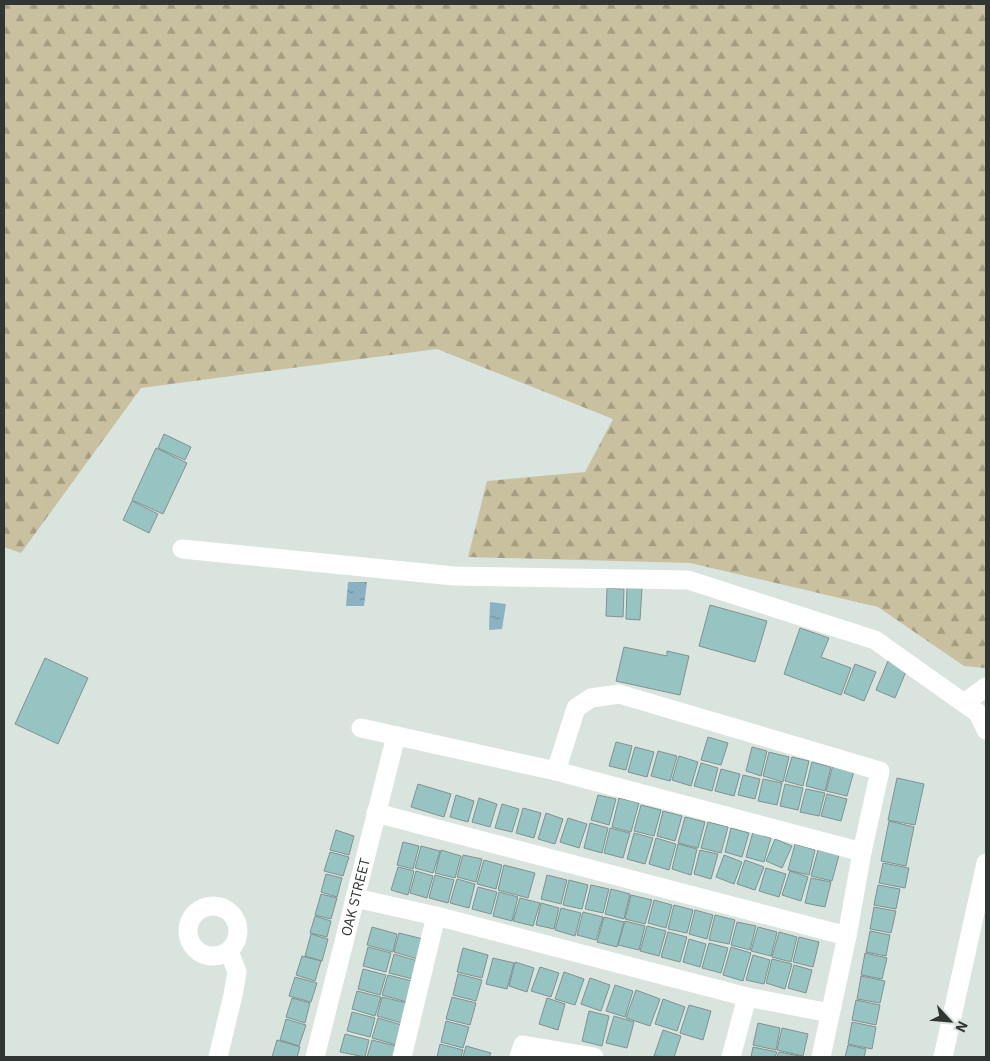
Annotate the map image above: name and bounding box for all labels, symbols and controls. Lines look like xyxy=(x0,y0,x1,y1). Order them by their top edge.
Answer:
street label: OAK STREET xyxy=(337,856,374,938)
north arrow xyxy=(925,996,975,1046)
text: N xyxy=(951,1018,972,1035)

